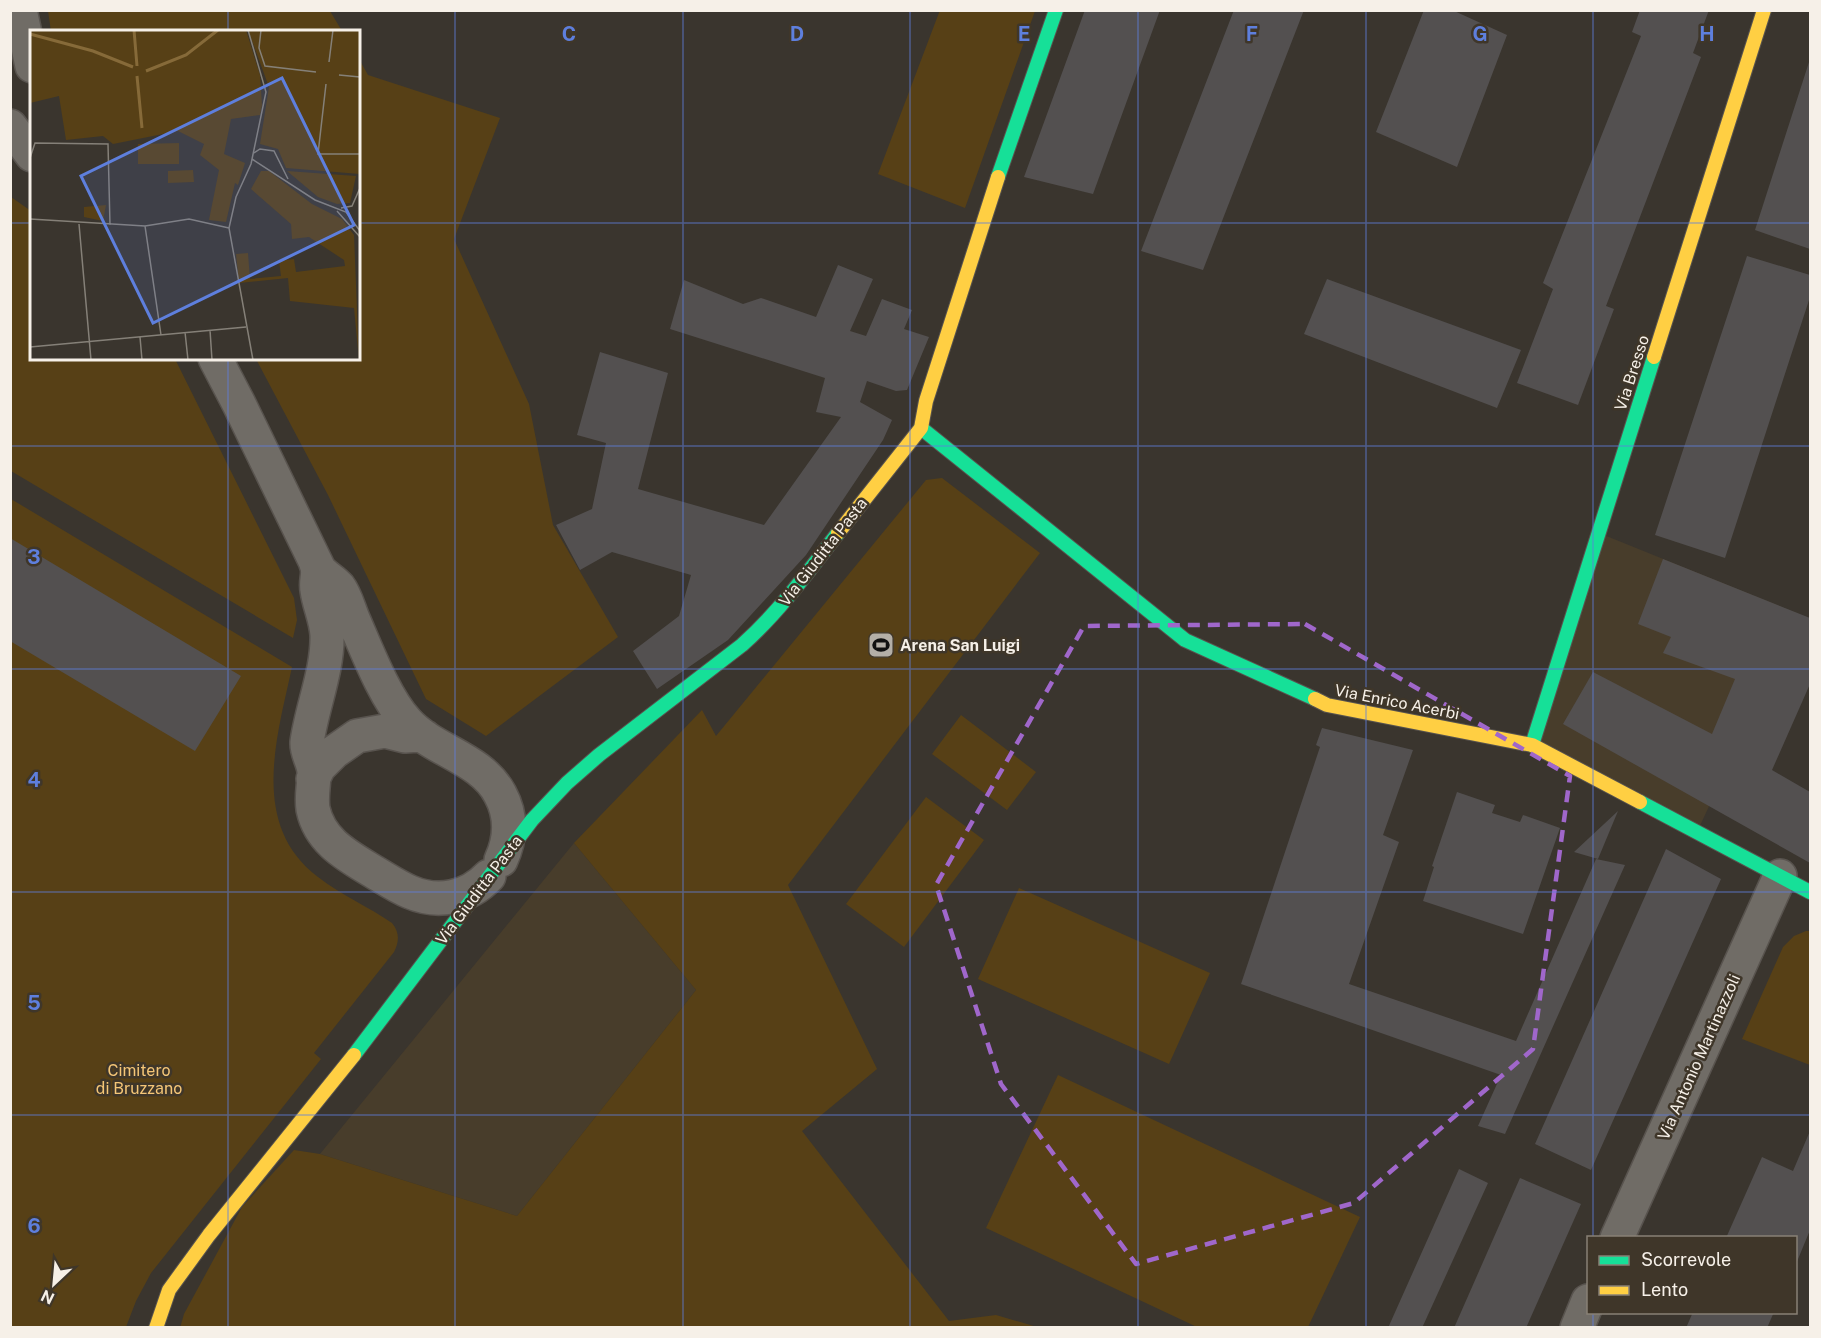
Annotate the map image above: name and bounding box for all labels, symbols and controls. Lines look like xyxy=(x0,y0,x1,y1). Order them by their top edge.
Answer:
text: C xyxy=(562,22,576,46)
text: D xyxy=(790,22,804,46)
text: E xyxy=(1018,22,1030,46)
text: F xyxy=(1246,22,1258,46)
text: G xyxy=(1472,22,1488,46)
text: H xyxy=(1699,22,1715,46)
inset map xyxy=(30,30,360,360)
street label: Via Bresso xyxy=(1611,333,1653,413)
street label: Via Giuditta Pasta xyxy=(775,494,871,610)
text: 3 xyxy=(27,545,41,569)
sports icon: Arena San Luigi xyxy=(866,630,896,660)
place label: Arena San Luigi xyxy=(900,636,1020,655)
street label: Via Enrico Acerbi xyxy=(1333,681,1461,723)
text: 4 xyxy=(27,768,41,792)
street label: Via Giuditta Pasta xyxy=(432,832,526,948)
street label: Via Antonio Martinazzoli xyxy=(1654,971,1744,1143)
text: 5 xyxy=(27,991,41,1015)
park label: Cimitero di Bruzzano xyxy=(96,1061,182,1098)
text: 6 xyxy=(27,1214,41,1238)
legend xyxy=(1587,1236,1797,1314)
text: Scorrevole xyxy=(1641,1249,1731,1270)
north arrow xyxy=(24,1254,84,1314)
text: Lento xyxy=(1641,1279,1688,1300)
text: N xyxy=(38,1286,57,1308)

